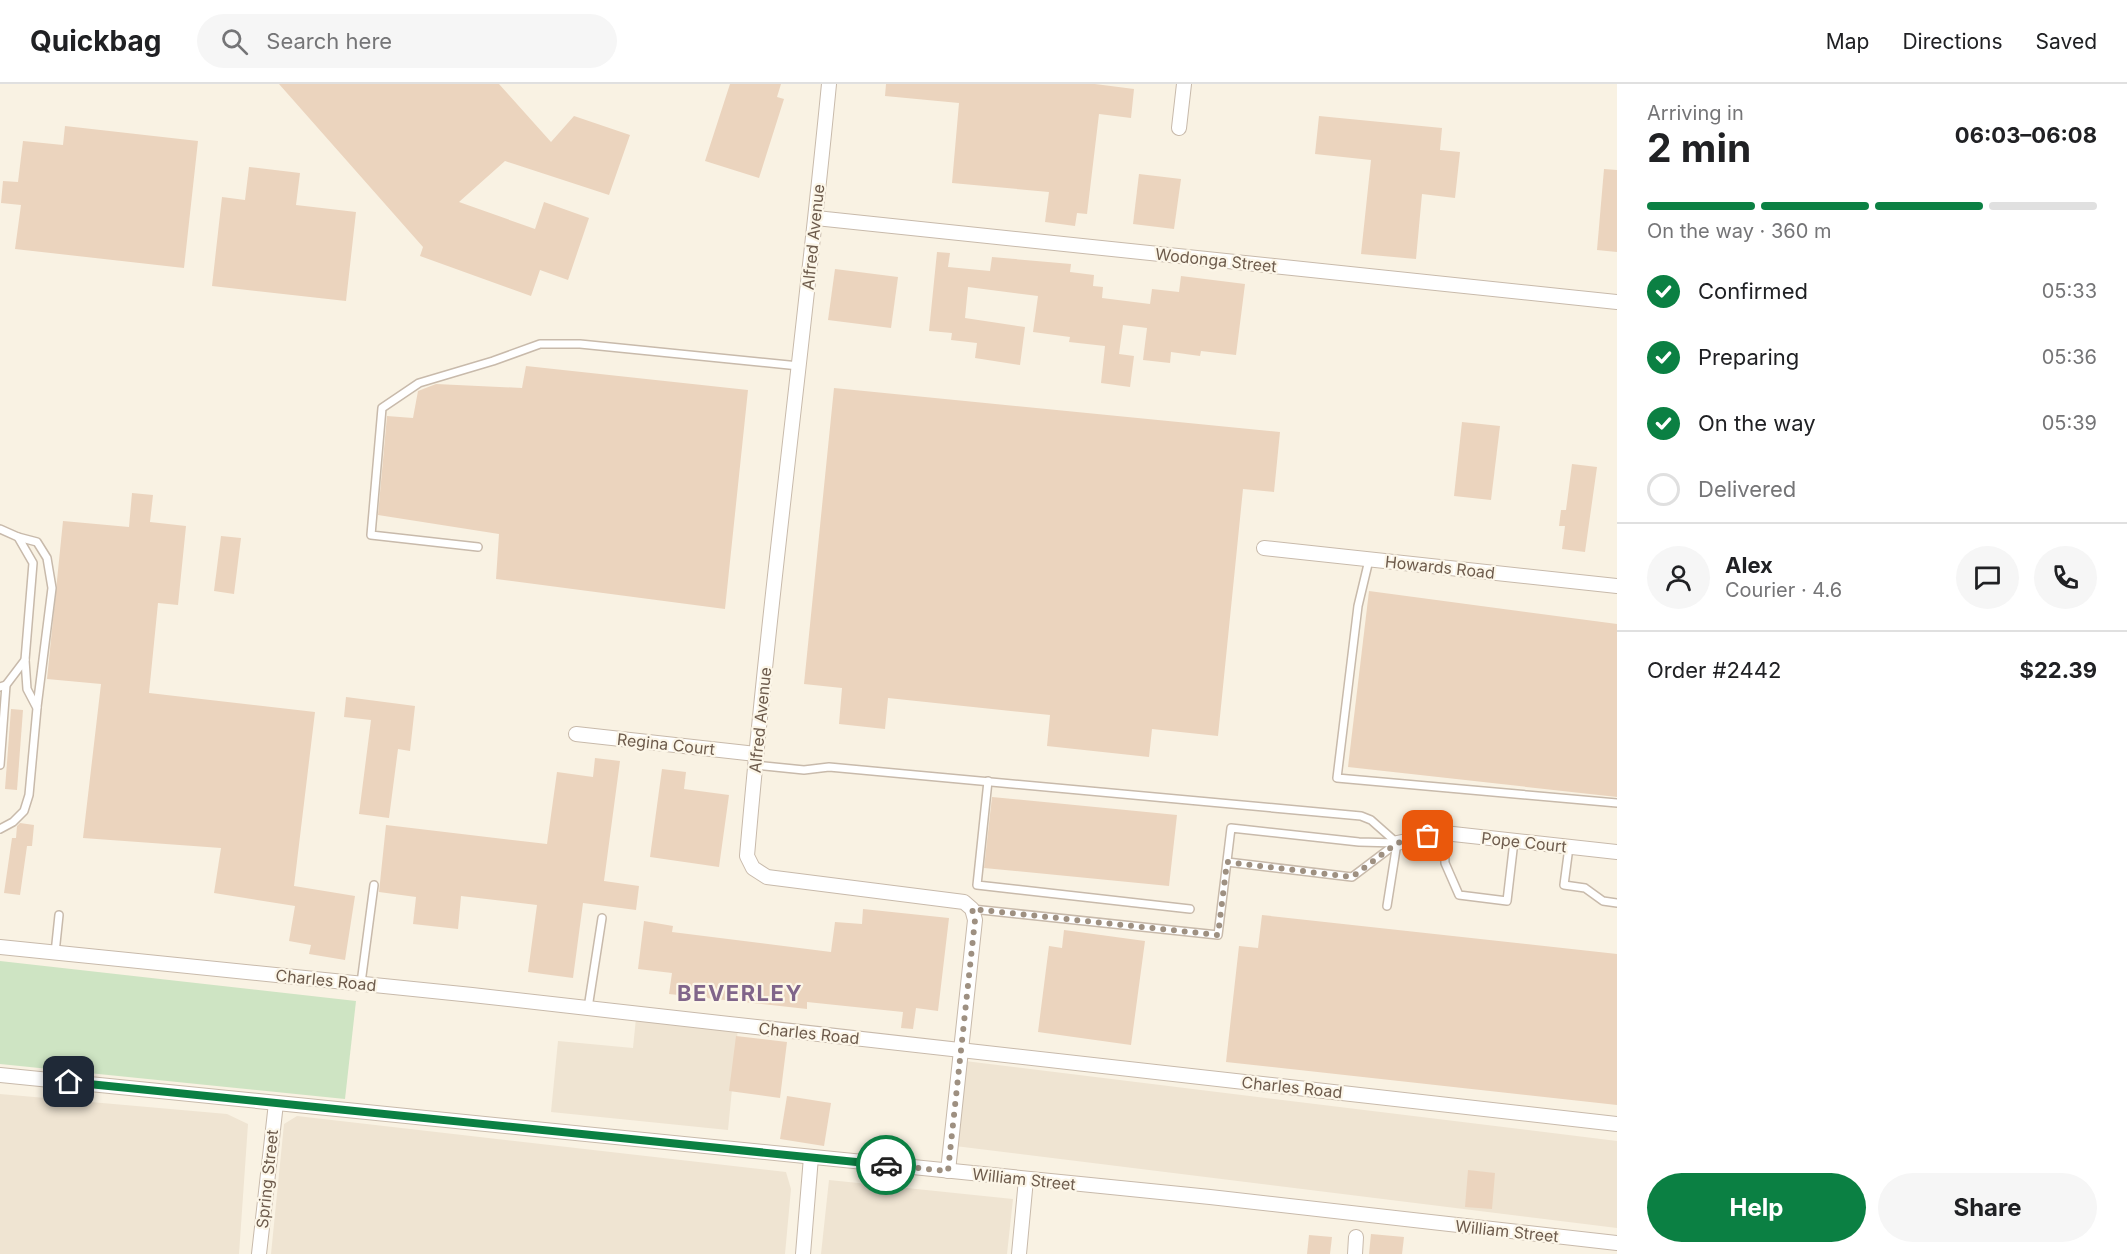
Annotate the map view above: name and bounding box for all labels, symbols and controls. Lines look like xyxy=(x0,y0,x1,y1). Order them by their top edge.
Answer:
search box xyxy=(197,14,617,68)
text: Quickbag xyxy=(30,24,161,58)
icon: search xyxy=(218,25,251,58)
text: Search here xyxy=(266,28,392,54)
text: Map xyxy=(1826,29,1869,54)
text: Directions xyxy=(1902,29,2003,54)
text: Saved xyxy=(2036,29,2097,54)
text: Arriving in xyxy=(1647,101,1744,125)
text: 06:03–06:08 xyxy=(1955,122,2097,148)
text: 2 min xyxy=(1647,124,1751,171)
street label: Alfred Avenue xyxy=(797,183,829,291)
text: On the way · 360 m xyxy=(1647,219,1831,243)
street label: Wodonga Street xyxy=(1154,244,1278,276)
icon: check xyxy=(1647,275,1680,308)
text: Confirmed xyxy=(1698,278,1808,304)
text: 05:33 xyxy=(2042,279,2097,303)
icon: check xyxy=(1647,341,1680,374)
text: Preparing xyxy=(1698,344,1799,370)
text: 05:36 xyxy=(2042,345,2097,369)
icon: check xyxy=(1647,407,1680,440)
text: On the way xyxy=(1698,410,1816,436)
text: 05:39 xyxy=(2042,411,2097,435)
text: Delivered xyxy=(1698,476,1796,502)
button: person xyxy=(1647,546,1710,609)
button: chat xyxy=(1956,546,2019,609)
button: phone xyxy=(2034,546,2097,609)
street label: Howards Road xyxy=(1384,551,1496,583)
text: Alex xyxy=(1725,552,1773,578)
text: Courier · 4.6 xyxy=(1725,578,1842,602)
text: Order #2442 xyxy=(1647,657,1781,683)
text: $22.39 xyxy=(2020,657,2097,683)
street label: Alfred Avenue xyxy=(744,666,776,774)
street label: Regina Court xyxy=(616,729,716,759)
pin xyxy=(1402,810,1453,861)
icon: bag xyxy=(1411,819,1444,852)
street label: Pope Court xyxy=(1480,828,1568,856)
street label: Charles Road xyxy=(275,965,377,995)
district label: BEVERLEY xyxy=(677,980,803,1006)
street label: Charles Road xyxy=(758,1018,860,1048)
pin xyxy=(43,1056,94,1107)
icon: home xyxy=(52,1065,85,1098)
street label: Charles Road xyxy=(1241,1072,1343,1102)
street label: Spring Street xyxy=(252,1129,282,1229)
courier xyxy=(856,1135,916,1195)
icon: car xyxy=(870,1149,903,1182)
street label: William Street xyxy=(971,1164,1077,1194)
button: Help xyxy=(1647,1173,1866,1242)
button: Share xyxy=(1878,1173,2097,1242)
street label: William Street xyxy=(1454,1216,1560,1246)

